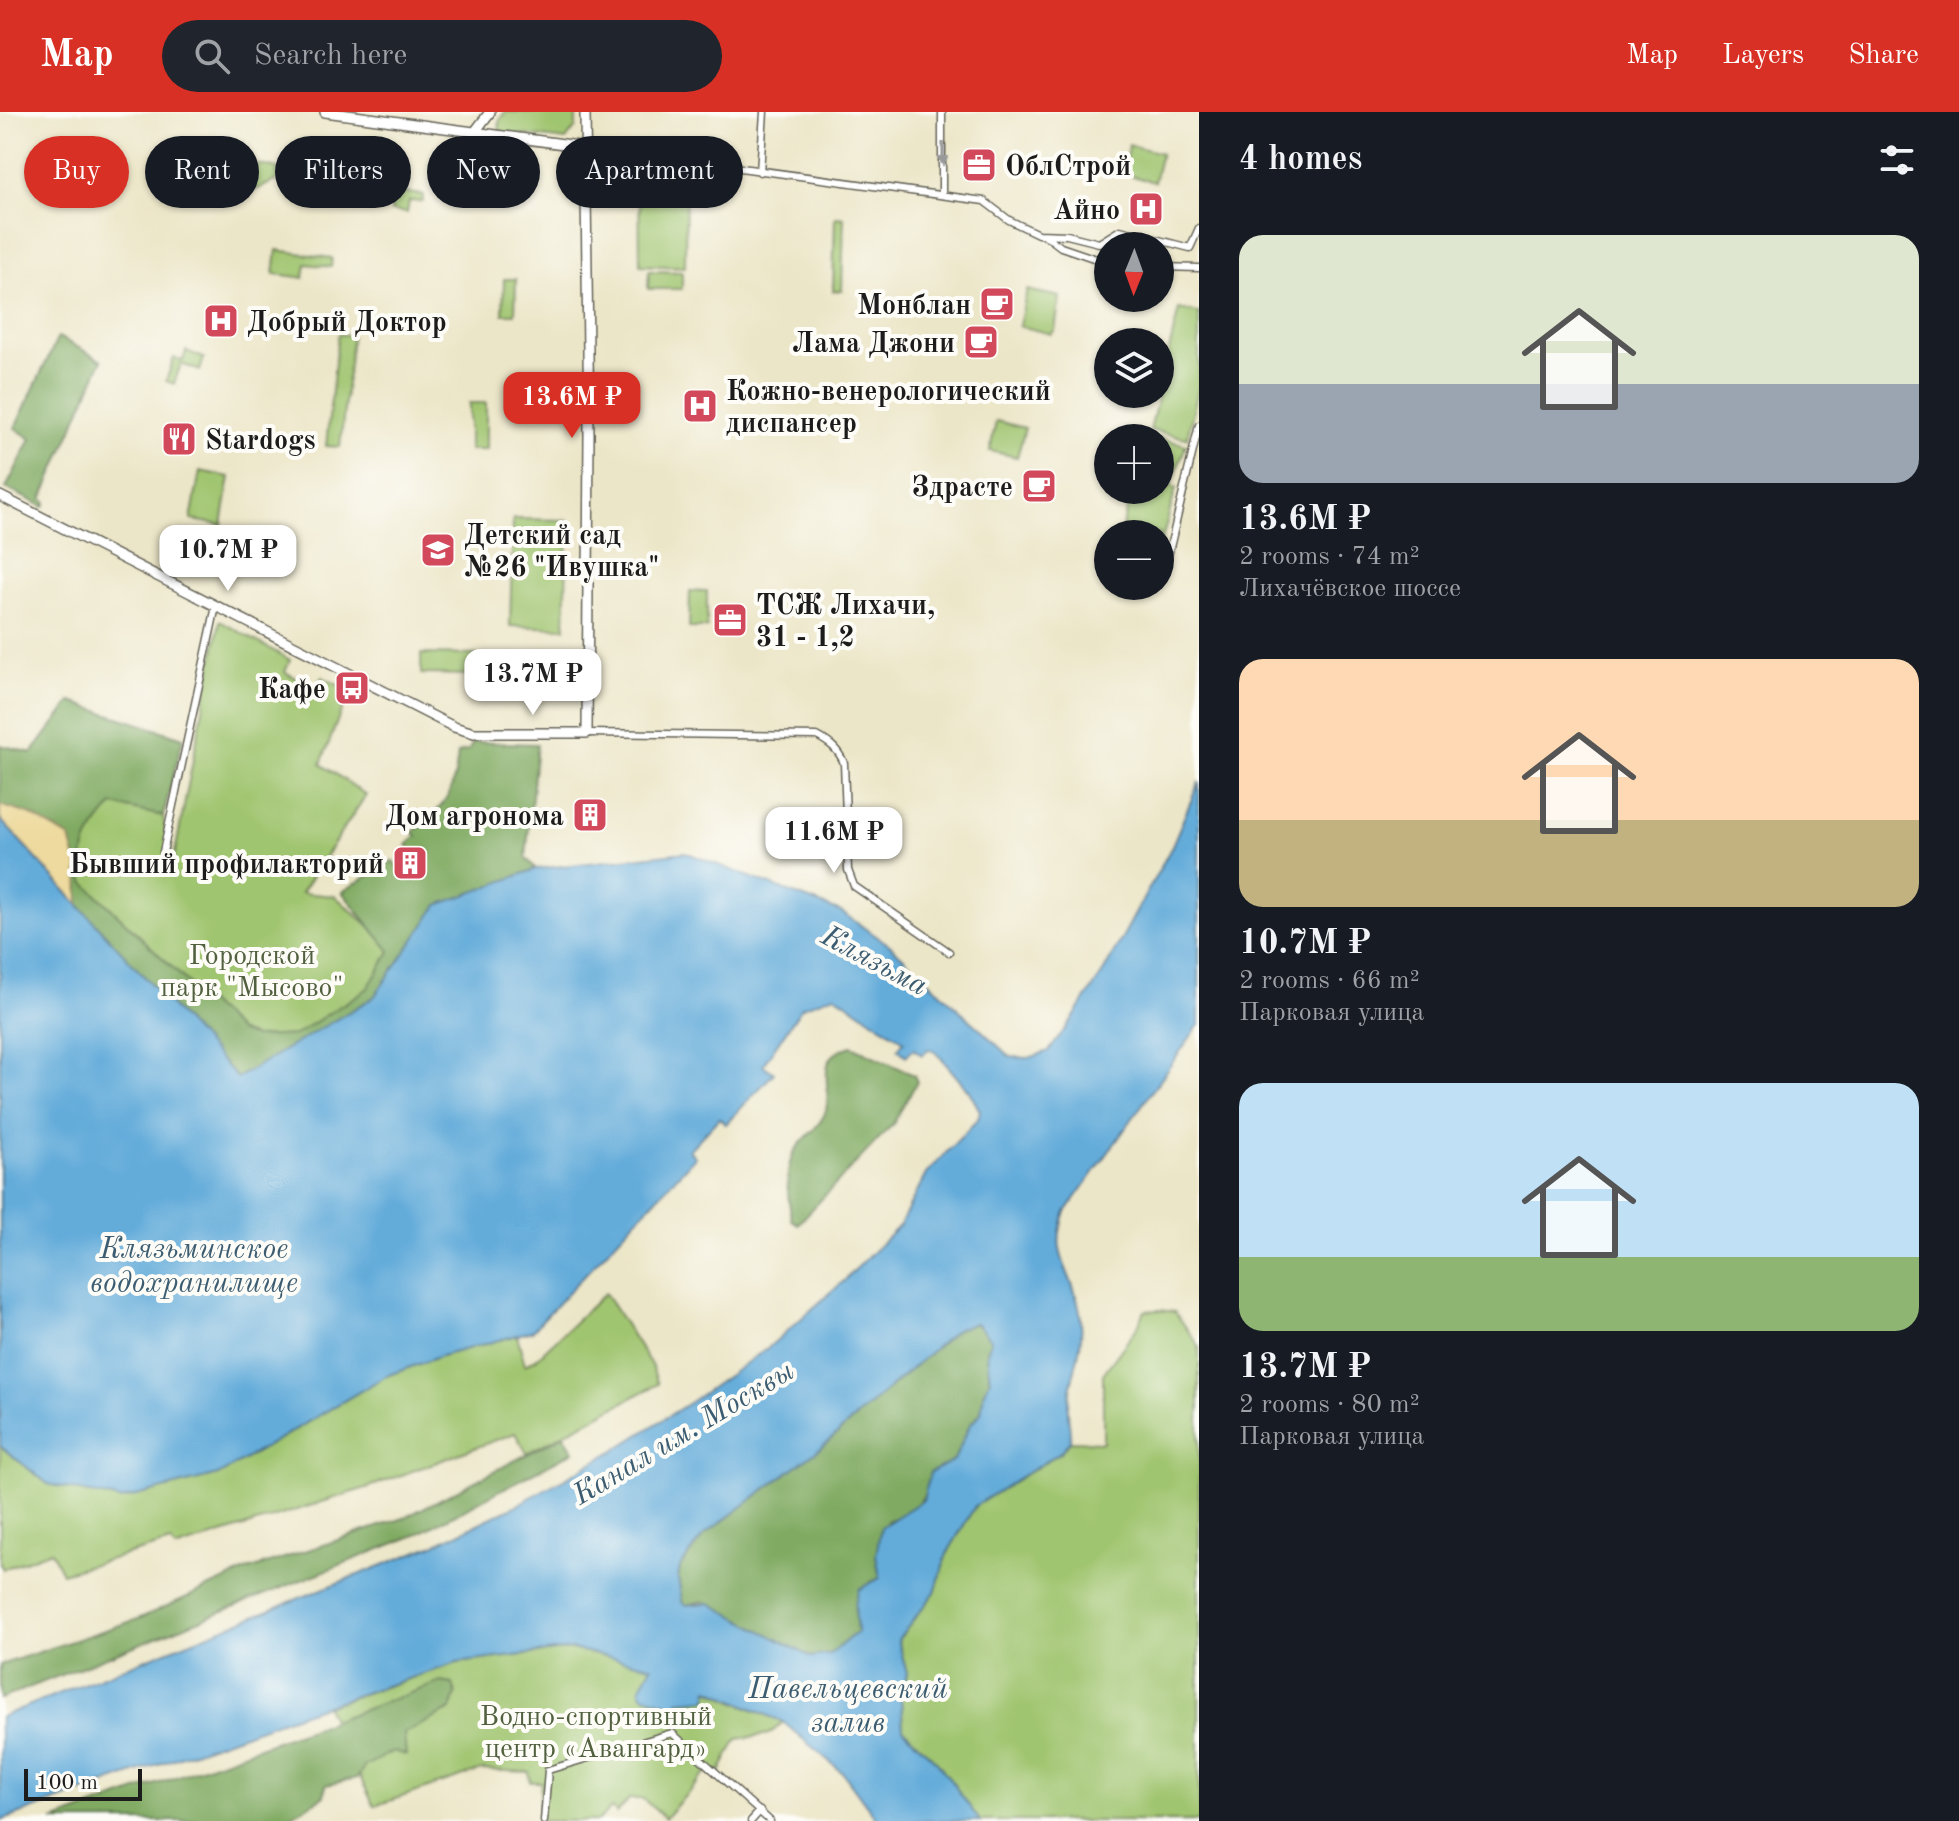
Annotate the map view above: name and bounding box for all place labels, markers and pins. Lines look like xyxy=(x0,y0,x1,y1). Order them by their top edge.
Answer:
office icon: ОблСтрой xyxy=(960,146,998,184)
place label: ОблСтрой xyxy=(1005,153,1131,182)
hospital icon: Айно xyxy=(1127,190,1165,228)
place label: Айно xyxy=(1053,198,1120,226)
cafe icon: Монблан xyxy=(978,285,1016,323)
place label: Монблан xyxy=(857,293,971,321)
hospital icon: Добрый Доктор xyxy=(202,302,240,340)
place label: Добрый Доктор xyxy=(247,310,447,338)
cafe icon: Лама Джони xyxy=(962,323,1000,361)
place label: Лама Джони xyxy=(792,331,955,359)
pin: 13.6M ₽ xyxy=(498,372,646,440)
place label: Кожно-венерологический диспансер xyxy=(726,378,1051,439)
hospital icon: Кожно-венерологический диспансер xyxy=(681,387,719,425)
restaurant icon: Stardogs xyxy=(160,420,198,458)
place label: Stardogs xyxy=(205,428,316,456)
cafe icon: Здрасте xyxy=(1020,467,1058,505)
place label: Здрасте xyxy=(911,474,1013,503)
place label: Детский сад №26 "Ивушка" xyxy=(464,523,659,583)
pin: 10.7M ₽ xyxy=(154,525,302,593)
school or university icon: Детский сад №26 "Ивушка" xyxy=(419,531,457,569)
place label: ТСЖ Лихачи, 31 - 1,2 xyxy=(756,592,935,653)
office icon: ТСЖ Лихачи, 31 - 1,2 xyxy=(711,601,749,639)
pin: 13.7M ₽ xyxy=(459,649,607,717)
bus stop icon: Кафе xyxy=(333,669,371,707)
place label: Кафе xyxy=(258,676,326,705)
building icon: Дом агронома xyxy=(571,796,609,834)
place label: Дом агронома xyxy=(385,804,564,832)
pin: 11.6M ₽ xyxy=(760,807,908,875)
building icon: Бывший профилакторий xyxy=(391,844,429,882)
place label: Бывший профилакторий xyxy=(69,852,384,880)

